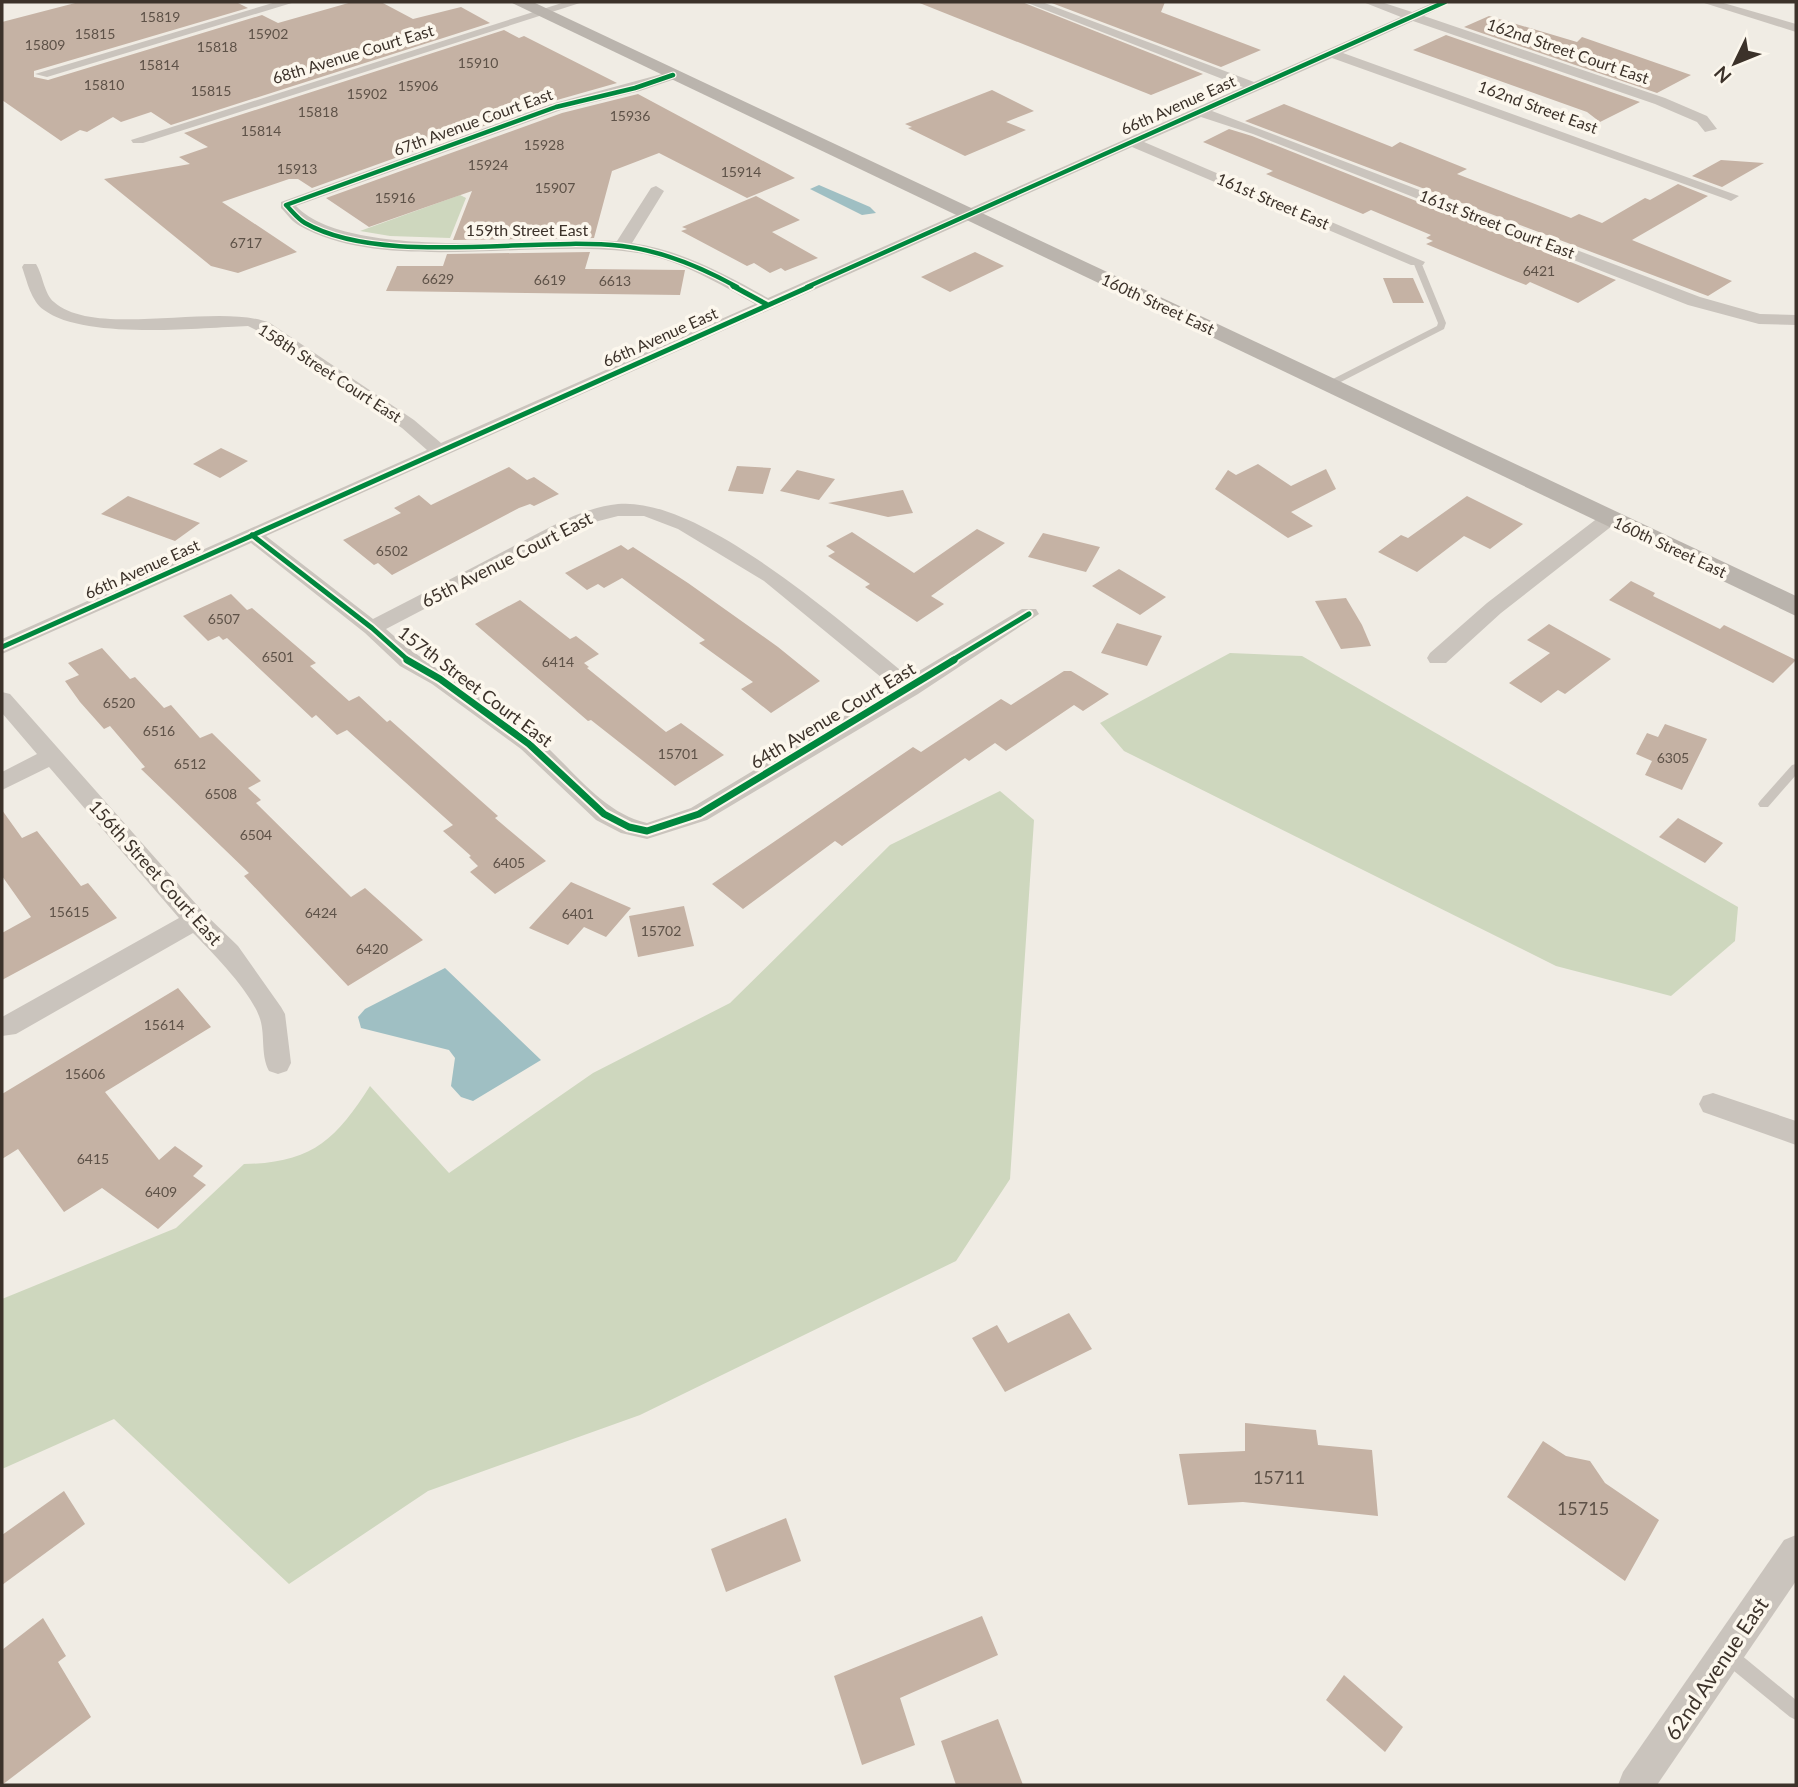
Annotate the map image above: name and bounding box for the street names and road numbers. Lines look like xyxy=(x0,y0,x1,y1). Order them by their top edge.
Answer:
street label: 162nd Street Court East xyxy=(1485,14,1652,87)
street label: 68th Avenue Court East xyxy=(270,20,436,87)
street label: 66th Avenue East xyxy=(1117,71,1238,138)
street label: 162nd Street East xyxy=(1476,76,1601,137)
street label: 67th Avenue Court East xyxy=(391,84,555,159)
street label: 161st Street East xyxy=(1214,168,1333,233)
street label: 161st Street Court East xyxy=(1417,185,1578,262)
street label: 159th Street East xyxy=(466,220,589,239)
street label: 160th Street East xyxy=(1099,269,1218,338)
street label: 66th Avenue East xyxy=(599,303,720,370)
street label: 158th Street Court East xyxy=(255,319,406,426)
street label: 65th Avenue Court East xyxy=(417,506,596,612)
street label: 160th Street East xyxy=(1611,512,1730,581)
street label: 66th Avenue East xyxy=(81,535,202,602)
street label: 157th Street Court East xyxy=(394,621,558,752)
street label: 64th Avenue Court East xyxy=(746,657,920,773)
street label: 156th Street Court East xyxy=(85,795,227,950)
street label: 62nd Avenue East xyxy=(1659,1592,1773,1744)

